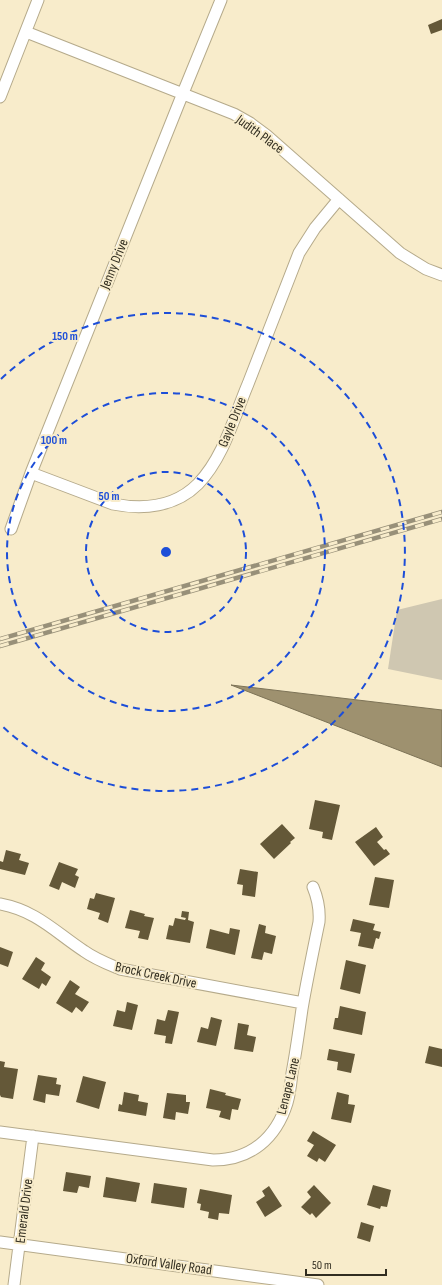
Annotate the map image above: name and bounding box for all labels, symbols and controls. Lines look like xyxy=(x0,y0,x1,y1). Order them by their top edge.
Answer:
street label: Judith Place xyxy=(232,110,287,157)
street label: Jenny Drive xyxy=(96,236,132,292)
text: 150 m xyxy=(52,329,78,344)
street label: Gayle Drive xyxy=(214,394,250,450)
text: 100 m xyxy=(41,433,67,448)
text: 50 m xyxy=(99,489,119,504)
centre of rings xyxy=(159,545,173,559)
street label: Brock Creek Drive xyxy=(114,958,198,992)
street label: Lenape Lane xyxy=(273,1056,303,1116)
street label: Emerald Drive xyxy=(12,1178,36,1244)
street label: Oxford Valley Road xyxy=(125,1250,213,1278)
scale bar xyxy=(306,1251,386,1277)
text: 50 m xyxy=(312,1258,332,1273)

